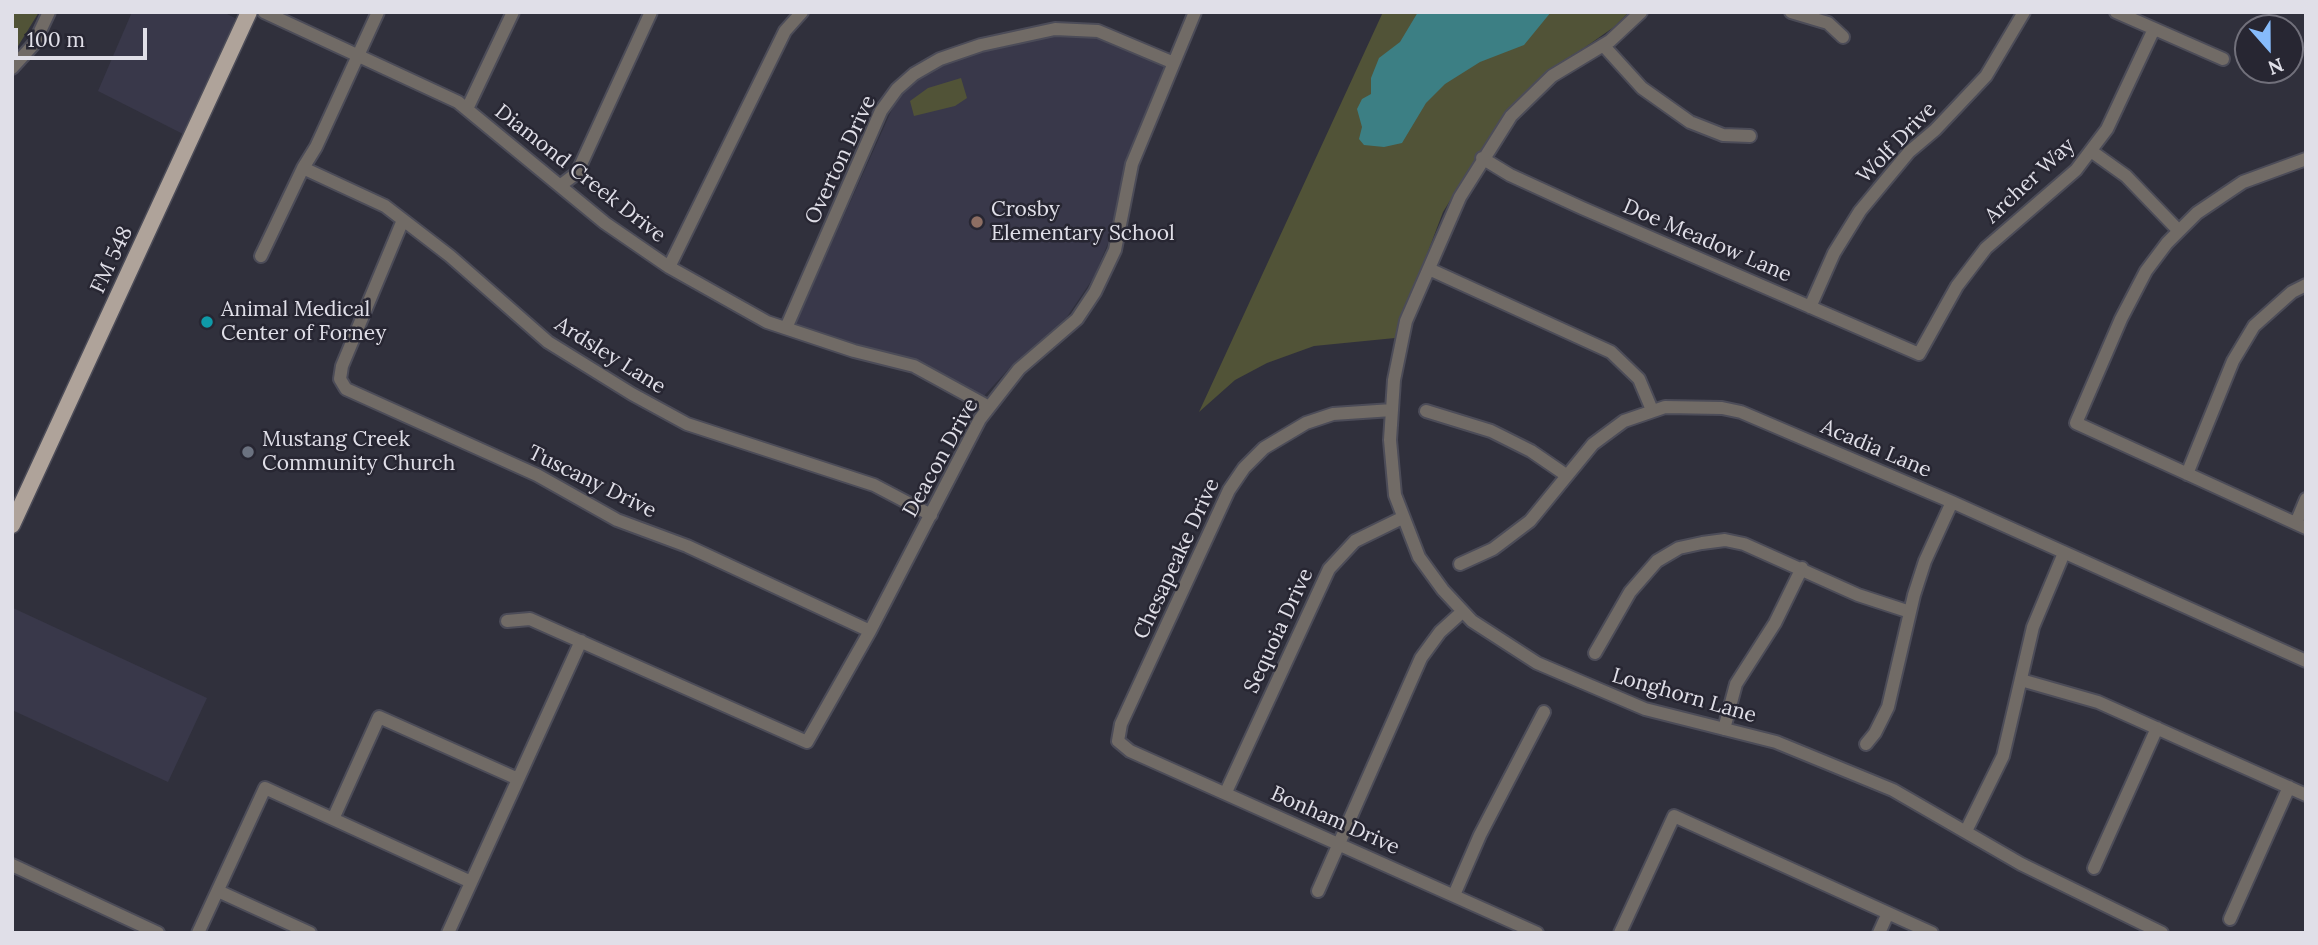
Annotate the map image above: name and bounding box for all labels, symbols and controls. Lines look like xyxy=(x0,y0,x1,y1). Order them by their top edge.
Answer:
scale bar xyxy=(18,14,150,58)
north arrow xyxy=(2234,14,2304,84)
text: 100 m xyxy=(27,26,85,53)
text: N xyxy=(2265,53,2287,81)
street label: Overton Drive xyxy=(800,92,882,228)
street label: Wolf Drive xyxy=(1852,97,1942,189)
street label: Diamond Creek Drive xyxy=(490,99,670,249)
street label: Archer Way xyxy=(1980,133,2080,229)
street label: Doe Meadow Lane xyxy=(1619,194,1795,288)
place label: Crosby Elementary School xyxy=(991,197,1175,247)
marker: Crosby Elementary School xyxy=(969,214,985,230)
street label: FM 548 xyxy=(86,223,138,297)
place label: Animal Medical Center of Forney xyxy=(221,297,386,347)
street label: Ardsley Lane xyxy=(550,312,670,400)
marker: Animal Medical Center of Forney xyxy=(199,314,215,330)
street label: Deacon Drive xyxy=(898,394,984,522)
street label: Acadia Lane xyxy=(1817,414,1935,484)
place label: Mustang Creek Community Church xyxy=(262,427,455,477)
street label: Tuscany Drive xyxy=(524,440,660,524)
marker: Mustang Creek Community Church xyxy=(240,444,256,460)
street label: Chesapeake Drive xyxy=(1129,475,1225,643)
street label: Sequoia Drive xyxy=(1239,565,1319,697)
street label: Longhorn Lane xyxy=(1609,663,1759,729)
street label: Bonham Drive xyxy=(1267,781,1403,861)

